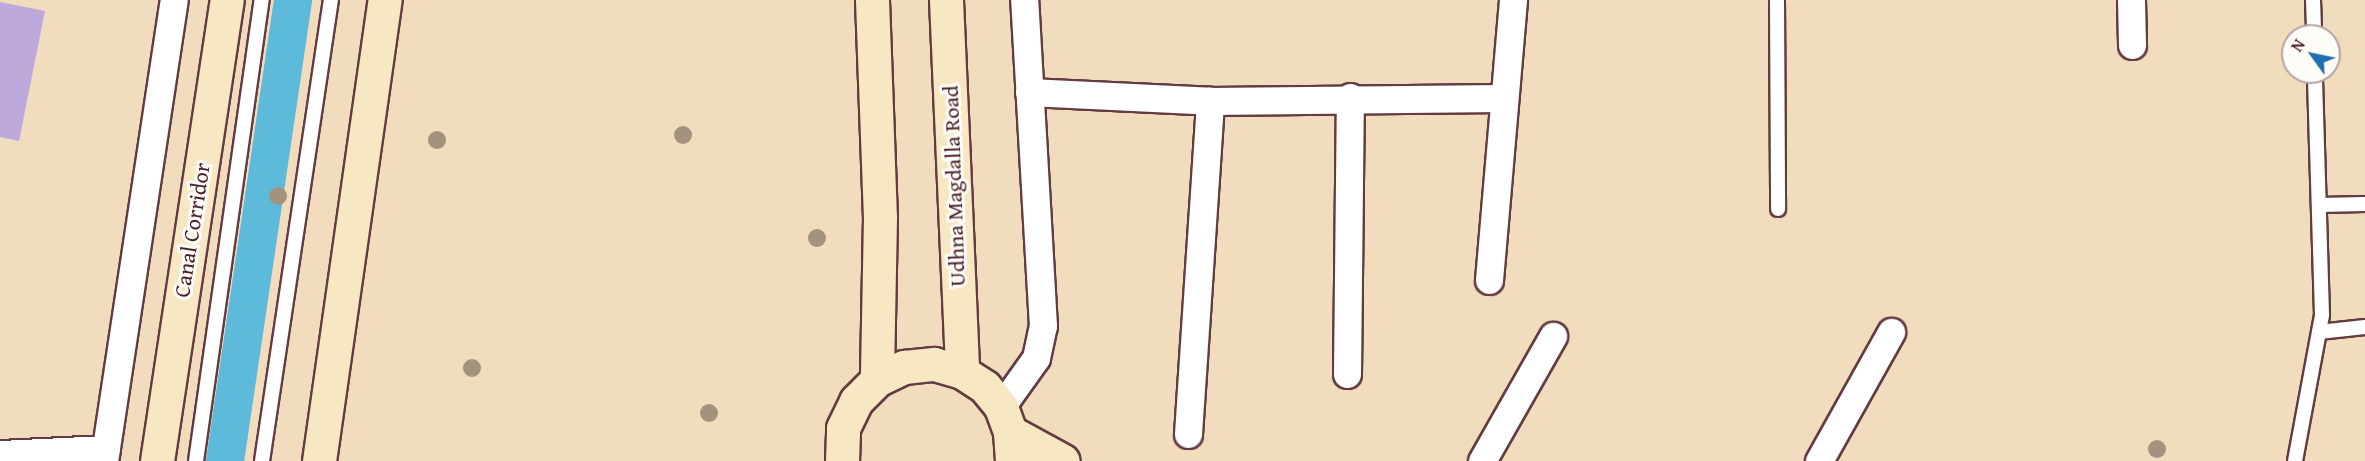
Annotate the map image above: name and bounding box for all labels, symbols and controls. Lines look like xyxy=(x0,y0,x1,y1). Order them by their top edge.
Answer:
north arrow xyxy=(2281,24,2341,84)
text: N xyxy=(2285,34,2311,56)
street label: Udhna Magdalla Road xyxy=(937,85,971,287)
street label: Canal Corridor xyxy=(168,161,216,299)

